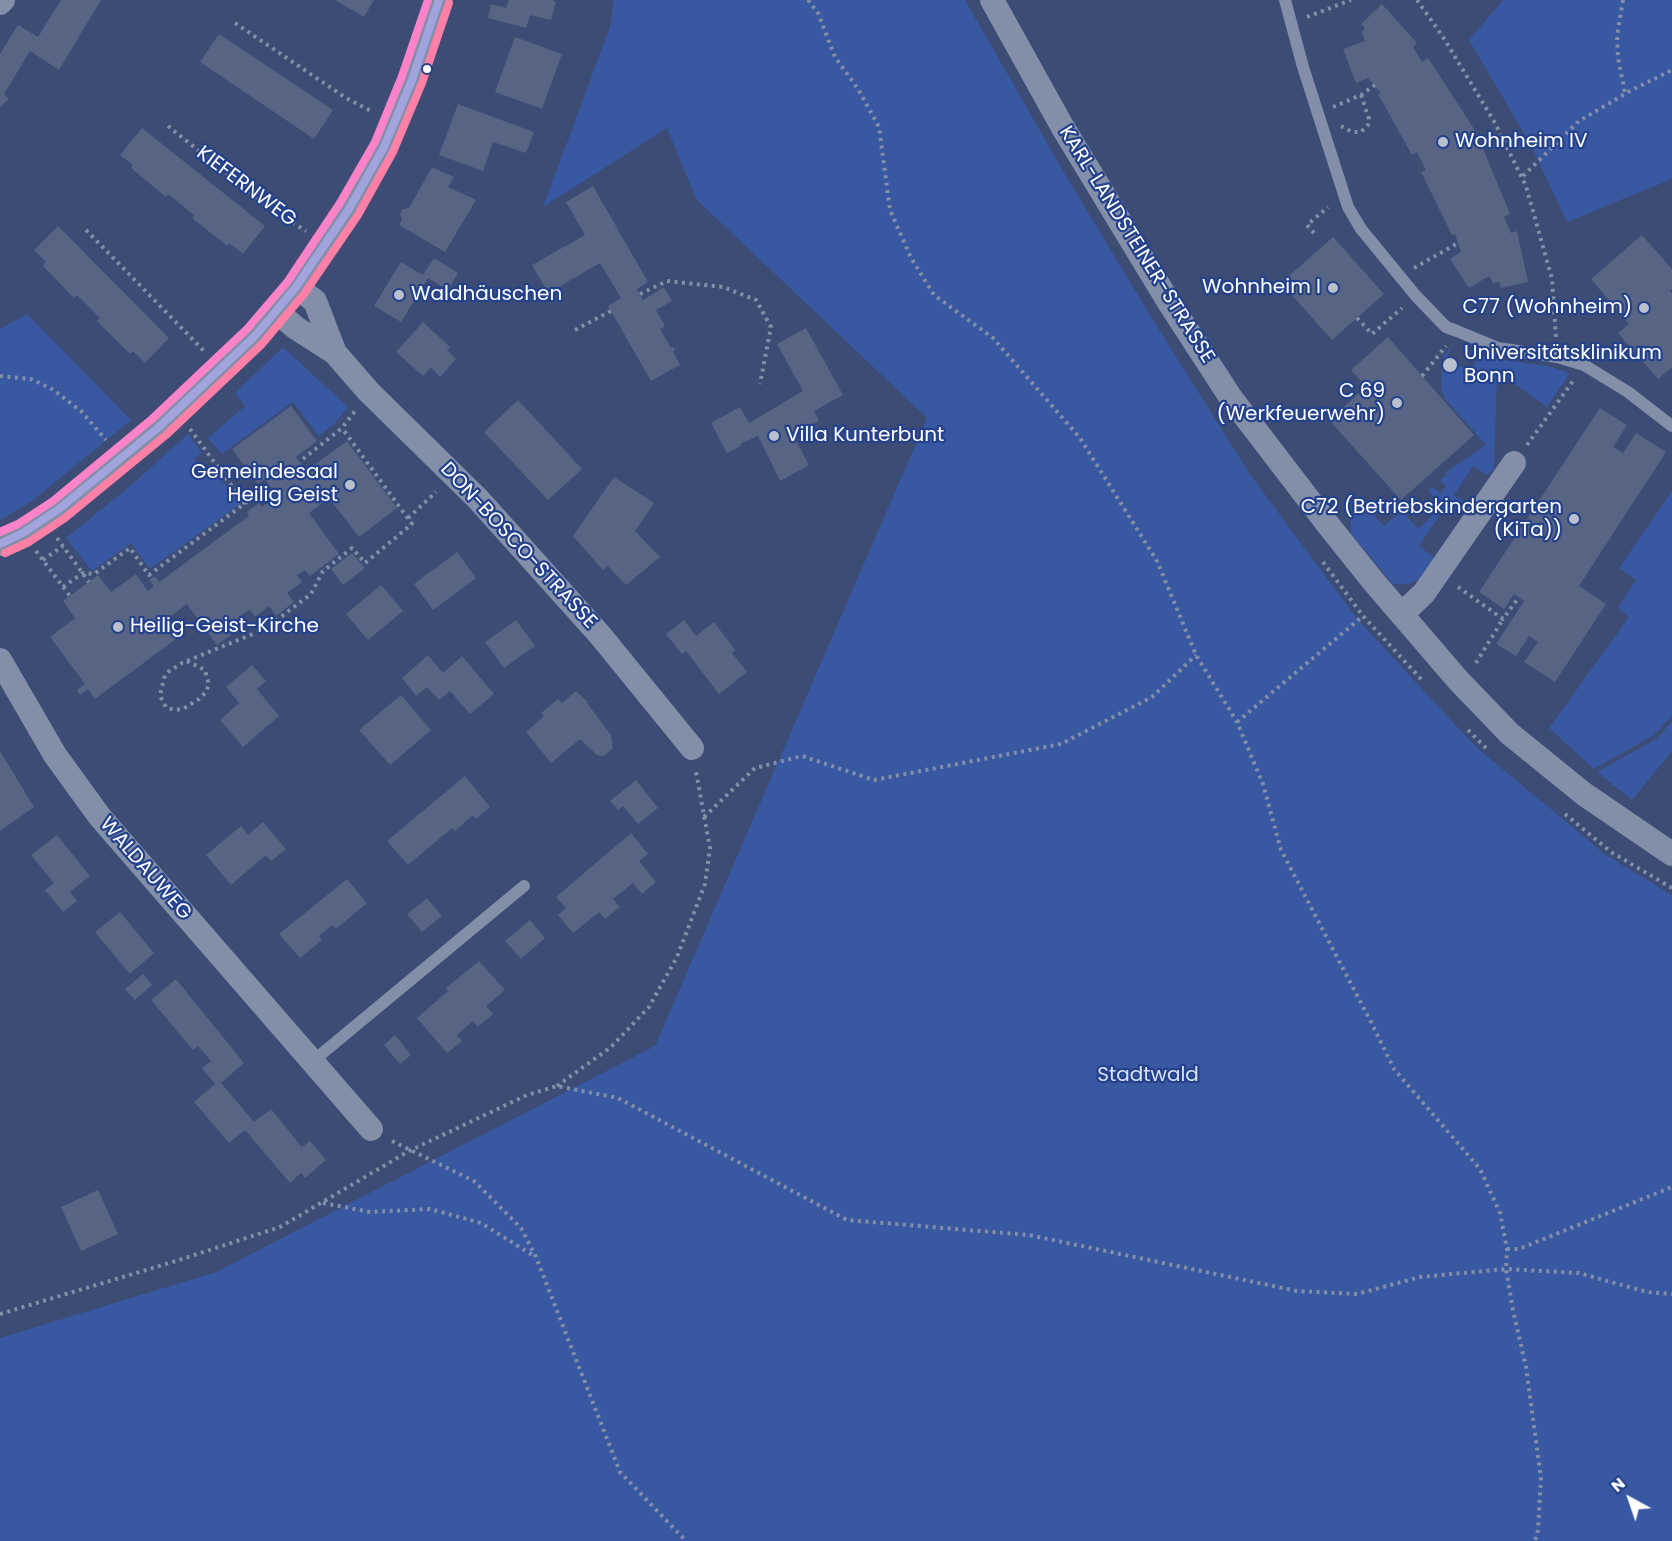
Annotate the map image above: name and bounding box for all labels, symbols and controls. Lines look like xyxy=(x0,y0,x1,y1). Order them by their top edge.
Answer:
unlabelled marker xyxy=(421,63,433,75)
street label: KARL-LANDSTEINER-STRASSE xyxy=(1053,122,1219,368)
place label: Wohnheim IV xyxy=(1455,130,1587,154)
marker: Wohnheim IV xyxy=(1436,135,1450,149)
street label: KIEFERNWEG xyxy=(191,142,301,232)
place label: Wohnheim I xyxy=(1202,276,1321,300)
marker: Wohnheim I xyxy=(1326,281,1340,295)
place label: Waldhäuschen xyxy=(411,283,562,307)
marker: Waldhäuschen xyxy=(392,288,406,302)
place label: C77 (Wohnheim) xyxy=(1463,296,1632,320)
marker: C77 (Wohnheim) xyxy=(1637,301,1651,315)
place label: Universitätsklinikum Bonn xyxy=(1464,342,1662,389)
marker: Universitätsklinikum Bonn xyxy=(1441,356,1459,374)
place label: C 69 (Werkfeuerwehr) xyxy=(1216,380,1385,427)
marker: C 69 (Werkfeuerwehr) xyxy=(1390,396,1404,410)
place label: Villa Kunterbunt xyxy=(786,424,944,448)
marker: Villa Kunterbunt xyxy=(767,429,781,443)
street label: DON-BOSCO-STRASSE xyxy=(435,458,601,634)
place label: Gemeindesaal Heilig Geist xyxy=(191,461,338,508)
marker: Gemeindesaal Heilig Geist xyxy=(343,478,357,492)
place label: C72 (Betriebskindergarten (KiTa)) xyxy=(1301,496,1562,543)
marker: C72 (Betriebskindergarten (KiTa)) xyxy=(1567,512,1581,526)
place label: Heilig-Geist-Kirche xyxy=(130,615,319,639)
marker: Heilig-Geist-Kirche xyxy=(111,620,125,634)
street label: WALDAUWEG xyxy=(94,813,196,925)
park label: Stadtwald xyxy=(1097,1064,1199,1088)
north arrow xyxy=(1600,1469,1660,1529)
text: N xyxy=(1606,1472,1630,1498)

